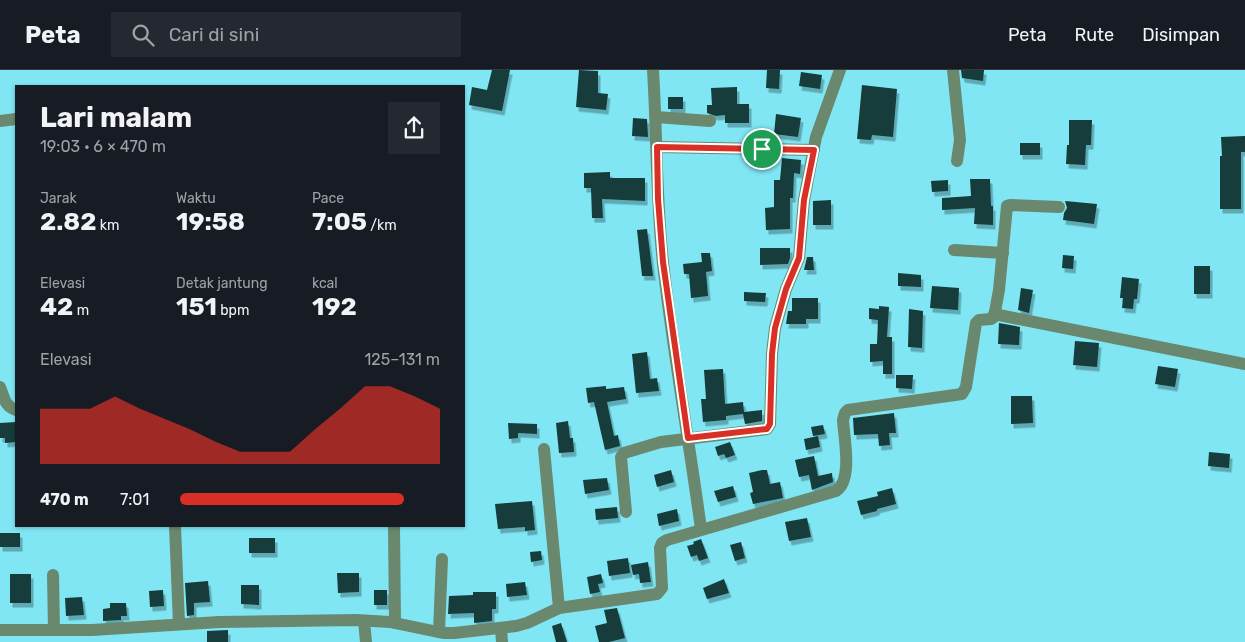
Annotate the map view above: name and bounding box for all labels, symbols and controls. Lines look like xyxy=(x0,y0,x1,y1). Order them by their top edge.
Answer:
search box xyxy=(111,12,461,57)
text: Peta xyxy=(25,21,81,49)
icon: search xyxy=(129,21,157,49)
text: Cari di sini xyxy=(169,23,259,46)
text: Peta xyxy=(1008,24,1046,46)
text: Rute xyxy=(1074,24,1114,46)
text: Disimpan xyxy=(1142,24,1220,46)
text: Lari malam xyxy=(40,101,192,134)
button: share xyxy=(388,102,440,154)
pin xyxy=(741,128,783,170)
icon: arrive xyxy=(748,135,776,163)
text: 19:03 · 6 × 470 m xyxy=(40,137,166,156)
text: Jarak xyxy=(40,190,77,207)
text: Waktu xyxy=(176,190,216,207)
text: Pace xyxy=(312,190,344,207)
text: 2.82 xyxy=(40,207,96,236)
text: 19:58 xyxy=(176,207,245,236)
text: 7:05 xyxy=(312,207,367,236)
text: km xyxy=(96,217,120,234)
text: /km xyxy=(367,217,397,234)
text: Elevasi xyxy=(40,275,85,292)
text: Detak jantung xyxy=(176,275,268,292)
text: kcal xyxy=(312,275,338,292)
text: 42 xyxy=(40,292,73,321)
text: 151 xyxy=(176,292,217,321)
text: 192 xyxy=(312,292,357,321)
text: m xyxy=(73,302,89,319)
text: bpm xyxy=(217,302,249,319)
text: Elevasi xyxy=(40,350,92,369)
text: 125–131 m xyxy=(364,350,440,369)
text: 470 m xyxy=(40,490,89,509)
text: 7:01 xyxy=(120,490,149,509)

